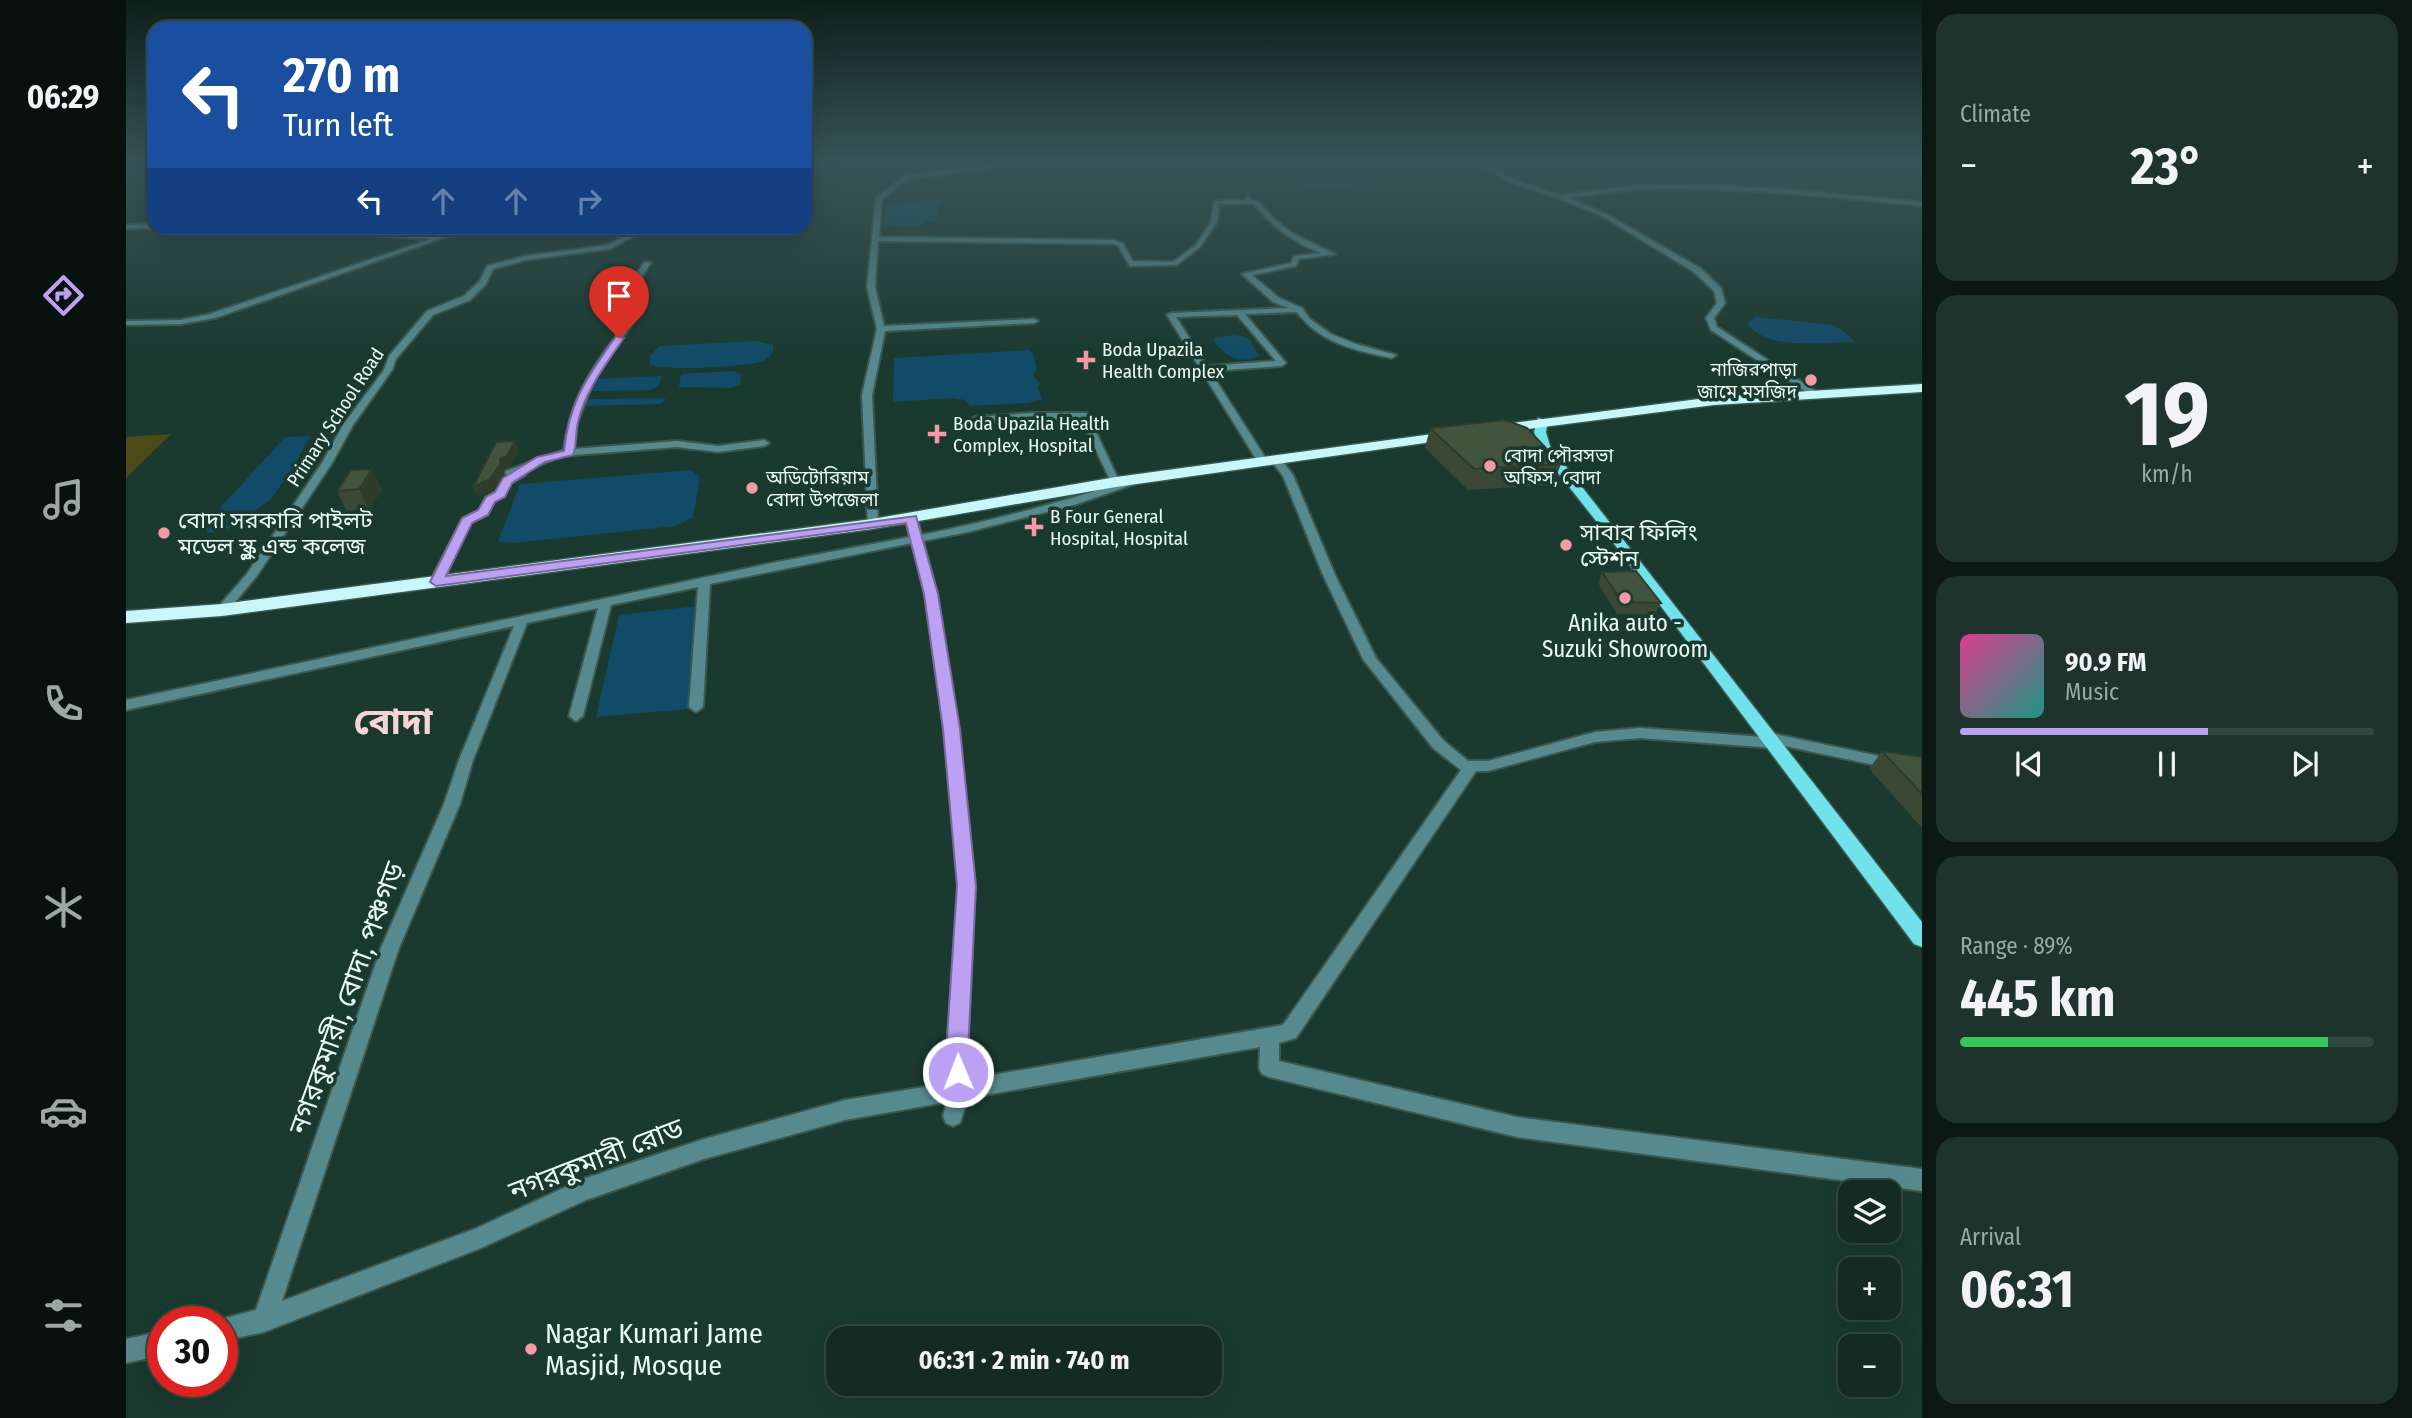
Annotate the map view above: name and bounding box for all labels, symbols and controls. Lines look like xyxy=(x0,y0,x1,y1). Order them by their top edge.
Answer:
text: 270 m xyxy=(283,46,400,105)
icon: left xyxy=(168,49,259,140)
text: 06:29 xyxy=(27,78,99,116)
text: Climate xyxy=(1960,100,2031,128)
text: Turn left xyxy=(283,106,393,144)
text: 23° xyxy=(2130,135,2203,198)
text: − xyxy=(1960,143,1977,189)
text: + xyxy=(2357,143,2374,189)
icon: left xyxy=(351,182,389,220)
icon: ahead xyxy=(424,182,462,220)
icon: ahead xyxy=(497,182,535,220)
icon: right xyxy=(570,182,608,220)
pin xyxy=(589,266,649,338)
icon: directions xyxy=(39,271,88,320)
icon: arrive xyxy=(600,277,638,315)
place label: Boda Upazila Health Complex xyxy=(1102,338,1225,383)
street label: Primary School Road xyxy=(282,344,389,491)
marker: Boda Upazila Health Complex xyxy=(1076,350,1096,370)
place label: নাজিরপাড়া জামে মসজিদ xyxy=(1696,358,1798,403)
text: 19 xyxy=(2124,360,2210,469)
marker: নাজিরপাড়া জামে মসজিদ xyxy=(1803,372,1819,388)
place label: Boda Upazila Health Complex, Hospital xyxy=(953,412,1110,457)
marker: Boda Upazila Health Complex, Hospital xyxy=(927,424,947,444)
place label: বোদা পৌরসভা অফিস, বোদা xyxy=(1503,444,1615,489)
marker: বোদা পৌরসভা অফিস, বোদা xyxy=(1482,458,1498,474)
text: km/h xyxy=(2141,460,2193,488)
place label: অডিটোরিয়াম বোদা উপজেলা xyxy=(765,466,880,511)
icon: music xyxy=(39,475,88,524)
marker: অডিটোরিয়াম বোদা উপজেলা xyxy=(744,480,760,496)
place label: B Four General Hospital, Hospital xyxy=(1050,505,1188,550)
place label: বোদা সরকারি পাইলট মডেল স্কুল এন্ড কলেজ xyxy=(177,506,373,561)
marker: B Four General Hospital, Hospital xyxy=(1024,517,1044,537)
place label: সাবাব ফিলিং স্টেশন xyxy=(1579,518,1698,572)
marker: বোদা সরকারি পাইলট মডেল স্কুল এন্ড কলেজ xyxy=(156,525,172,541)
marker: সাবাব ফিলিং স্টেশন xyxy=(1558,537,1574,553)
marker: Anika auto - Suzuki Showroom xyxy=(1617,590,1633,606)
place label: Anika auto - Suzuki Showroom xyxy=(1542,609,1708,663)
text: 90.9 FM xyxy=(2065,647,2146,678)
text: Music xyxy=(2065,678,2119,706)
icon: phone xyxy=(39,679,88,728)
district label: বোদা xyxy=(353,699,433,744)
icon: previous xyxy=(2010,745,2048,783)
icon: pause xyxy=(2148,745,2186,783)
icon: next xyxy=(2286,745,2324,783)
street label: নগরকুমারী, বোদা, পঞ্চগড় xyxy=(282,857,411,1140)
icon: climate xyxy=(39,883,88,932)
text: Range · 89% xyxy=(1960,932,2073,960)
text: 445 km xyxy=(1960,967,2115,1030)
position arrow xyxy=(921,1035,995,1109)
icon: car xyxy=(39,1087,88,1136)
street label: নগরকুমারী রোড xyxy=(504,1111,689,1208)
map controls xyxy=(1838,1180,1901,1397)
button: layers xyxy=(1838,1180,1901,1243)
text: Arrival xyxy=(1960,1223,2021,1251)
button: + xyxy=(1838,1257,1901,1320)
text: 06:31 xyxy=(1960,1258,2074,1321)
icon: filters xyxy=(39,1291,88,1340)
speed limit sign: 30 xyxy=(147,1306,238,1397)
place label: Nagar Kumari Jame Masjid, Mosque xyxy=(545,1317,763,1382)
button: − xyxy=(1838,1334,1901,1397)
marker: Nagar Kumari Jame Masjid, Mosque xyxy=(523,1341,539,1357)
text: 06:31 · 2 min · 740 m xyxy=(918,1345,1130,1376)

